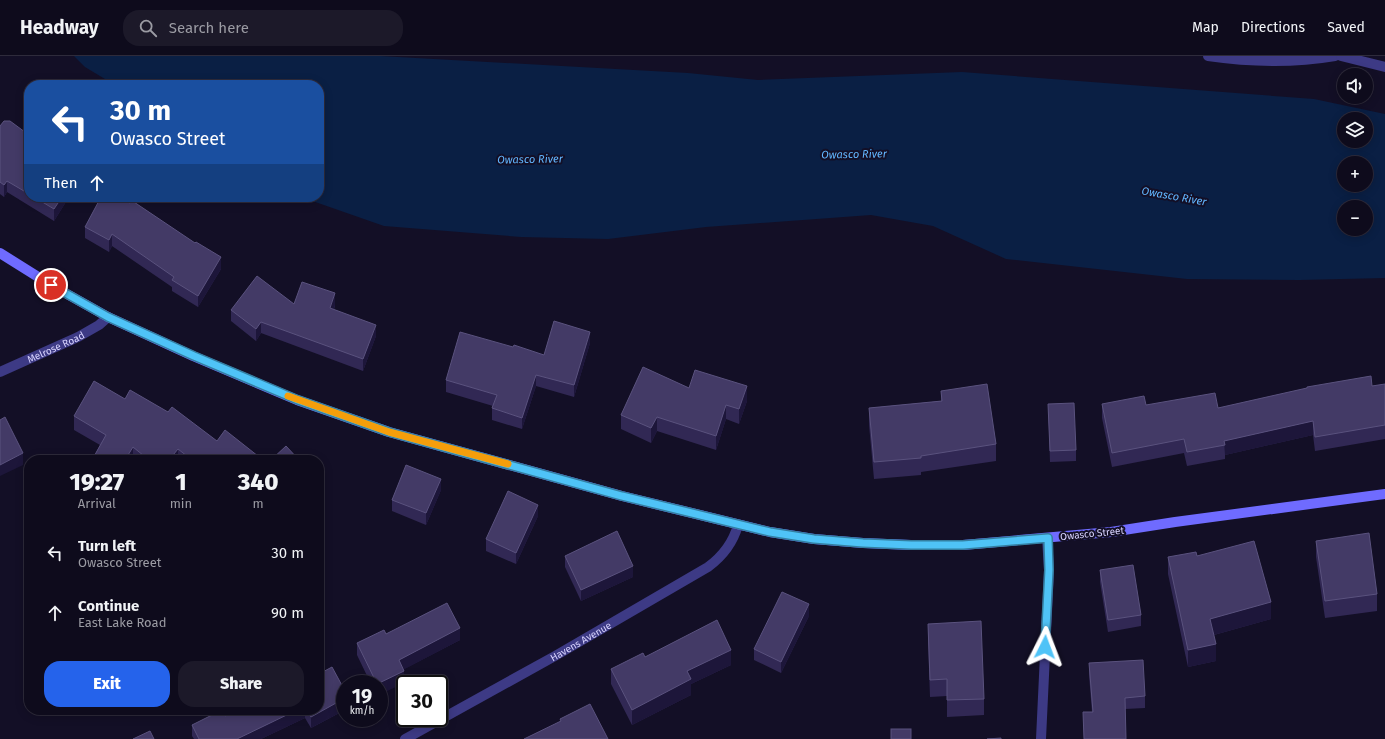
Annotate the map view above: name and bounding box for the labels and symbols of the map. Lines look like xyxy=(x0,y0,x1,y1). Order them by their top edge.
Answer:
water label: Owasco River xyxy=(821,147,888,162)
water label: Owasco River xyxy=(497,152,564,167)
water label: Owasco River xyxy=(1140,184,1208,209)
pin xyxy=(34,268,68,302)
street label: Melrose Road xyxy=(26,330,87,366)
street label: Owasco Street xyxy=(1060,525,1125,543)
street label: Havens Avenue xyxy=(548,619,614,664)
position arrow xyxy=(1024,626,1066,668)
speed limit sign: 30 xyxy=(396,675,448,727)

